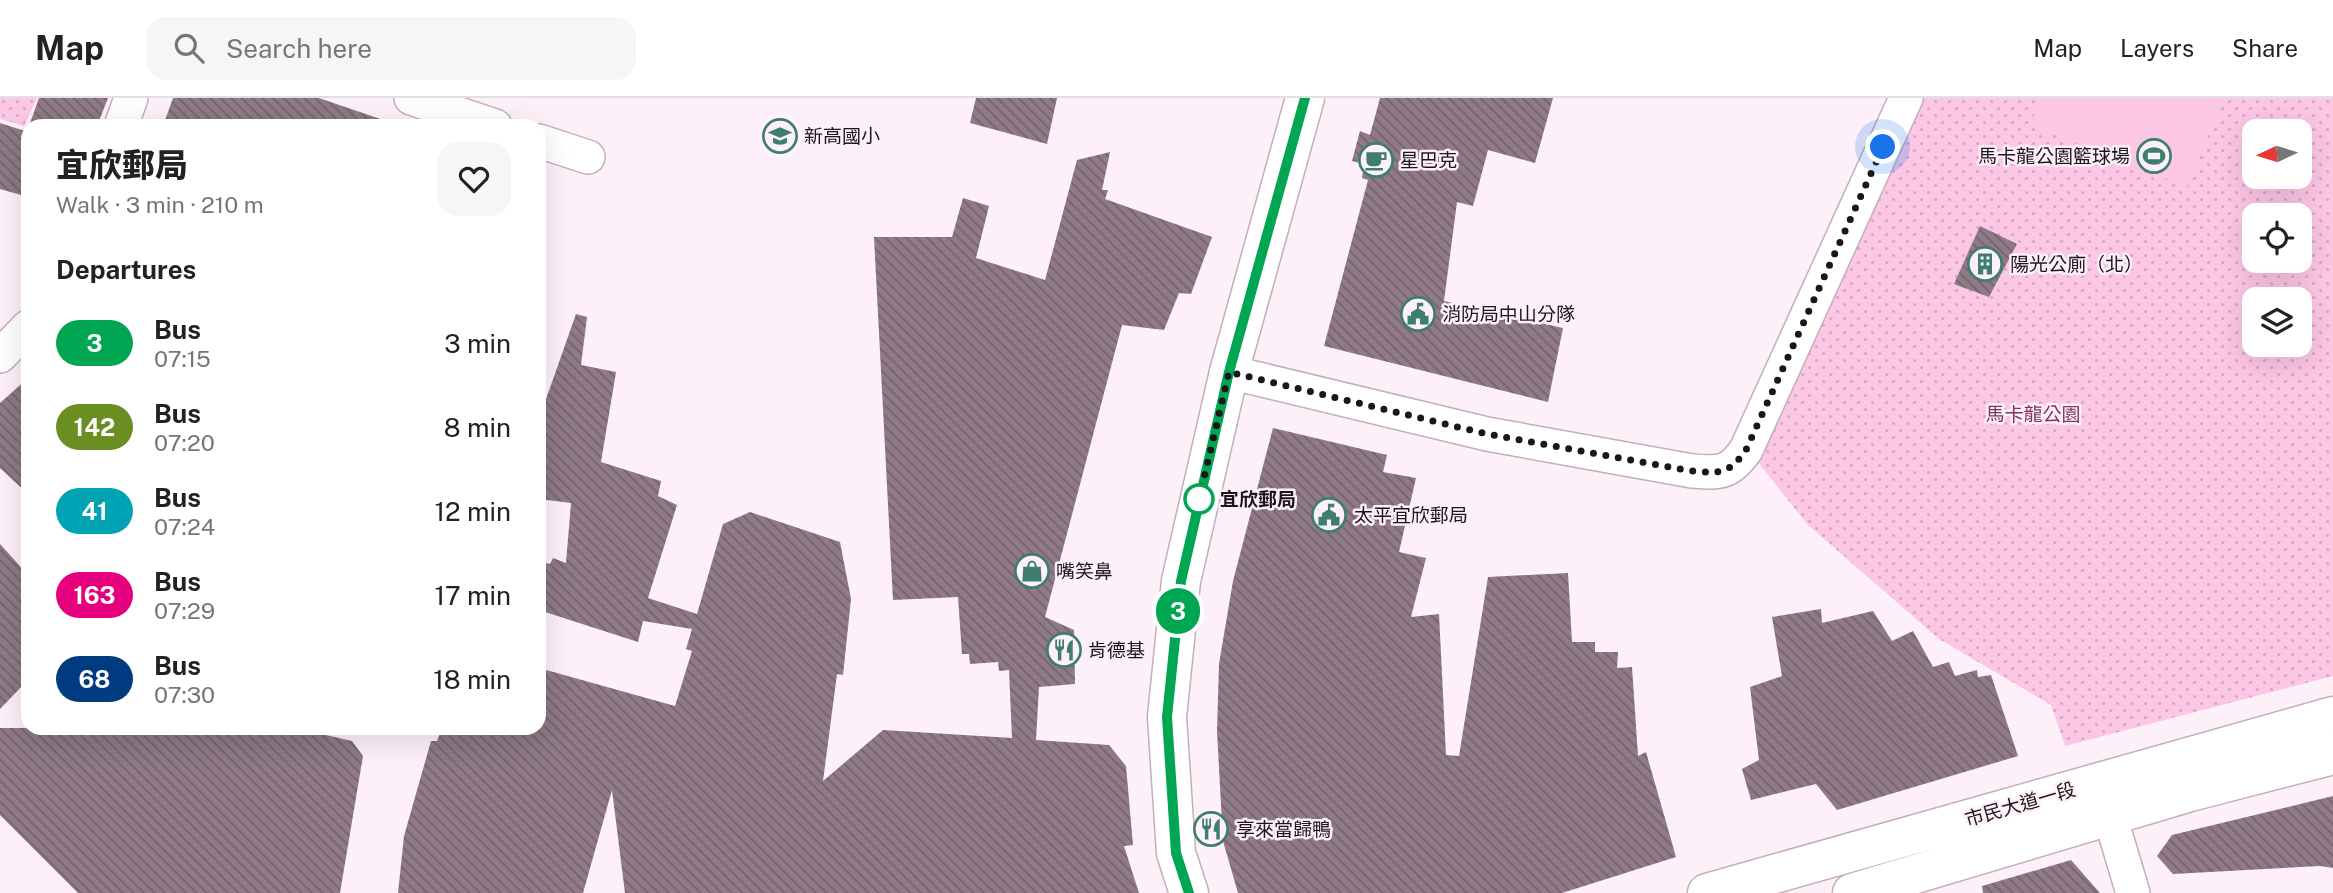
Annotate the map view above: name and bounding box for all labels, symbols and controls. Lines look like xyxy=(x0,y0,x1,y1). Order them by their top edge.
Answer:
search box xyxy=(146,17,636,80)
text: Map xyxy=(35,29,104,67)
icon: search xyxy=(170,29,208,67)
text: Search here xyxy=(226,33,372,64)
text: Map xyxy=(2033,34,2082,62)
text: Layers xyxy=(2120,34,2194,62)
text: Share xyxy=(2232,34,2298,62)
school or university icon: 新高國小 xyxy=(761,117,799,155)
north arrow xyxy=(2242,119,2312,189)
map controls xyxy=(2242,119,2312,357)
place label: 新高國小 xyxy=(804,125,880,147)
your location xyxy=(1865,129,1900,164)
sports icon: 馬卡龍公園籃球場 xyxy=(2135,137,2173,175)
cafe icon: 星巴克 xyxy=(1357,141,1395,179)
button: heart xyxy=(437,142,511,216)
place label: 馬卡龍公園籃球場 xyxy=(1978,145,2130,167)
text: 宜欣郵局 xyxy=(56,146,188,184)
place label: 星巴克 xyxy=(1400,149,1457,171)
text: Walk · 3 min · 210 m xyxy=(56,191,264,218)
button: locate xyxy=(2242,203,2312,273)
building icon: 陽光公廁（北） xyxy=(1966,245,2004,283)
place label: 陽光公廁（北） xyxy=(2010,253,2143,275)
text: Departures xyxy=(56,254,196,285)
button: layers xyxy=(2242,287,2312,357)
public building icon: 消防局中山分隊 xyxy=(1399,295,1437,333)
place label: 消防局中山分隊 xyxy=(1442,303,1575,325)
text: Bus xyxy=(154,314,201,345)
text: 3 min xyxy=(444,328,511,359)
text: 3 xyxy=(87,329,102,357)
text: 07:15 xyxy=(154,345,211,372)
text: Bus xyxy=(154,398,201,429)
park label: 馬卡龍公園 xyxy=(1985,403,2081,425)
text: 8 min xyxy=(444,412,511,443)
text: 142 xyxy=(74,413,115,441)
text: 07:20 xyxy=(154,429,215,456)
text: Bus xyxy=(154,482,201,513)
marker: 宜欣郵局 xyxy=(1184,484,1214,514)
place label: 宜欣郵局 xyxy=(1220,488,1296,510)
text: 12 min xyxy=(435,496,511,527)
public building icon: 太平宜欣郵局 xyxy=(1310,496,1348,534)
text: 41 xyxy=(81,497,108,525)
place label: 太平宜欣郵局 xyxy=(1354,504,1468,526)
text: 07:24 xyxy=(154,513,215,540)
shop icon: 嘴笑鼻 xyxy=(1013,552,1051,590)
place label: 嘴笑鼻 xyxy=(1056,560,1113,582)
text: Bus xyxy=(154,566,201,597)
text: 17 min xyxy=(434,580,511,611)
text: 163 xyxy=(73,581,116,609)
line badge: 3 xyxy=(1155,588,1201,634)
text: 07:29 xyxy=(154,597,215,624)
text: 3 xyxy=(1170,597,1186,625)
restaurant icon: 肯德基 xyxy=(1045,631,1083,669)
place label: 肯德基 xyxy=(1088,639,1145,661)
text: Bus xyxy=(154,650,201,681)
text: 18 min xyxy=(433,664,511,695)
text: 68 xyxy=(79,665,110,693)
text: 07:30 xyxy=(154,681,215,708)
street label: 市民大道一段 xyxy=(1962,778,2078,830)
restaurant icon: 享來當歸鴨 xyxy=(1192,810,1230,848)
place label: 享來當歸鴨 xyxy=(1236,818,1331,840)

